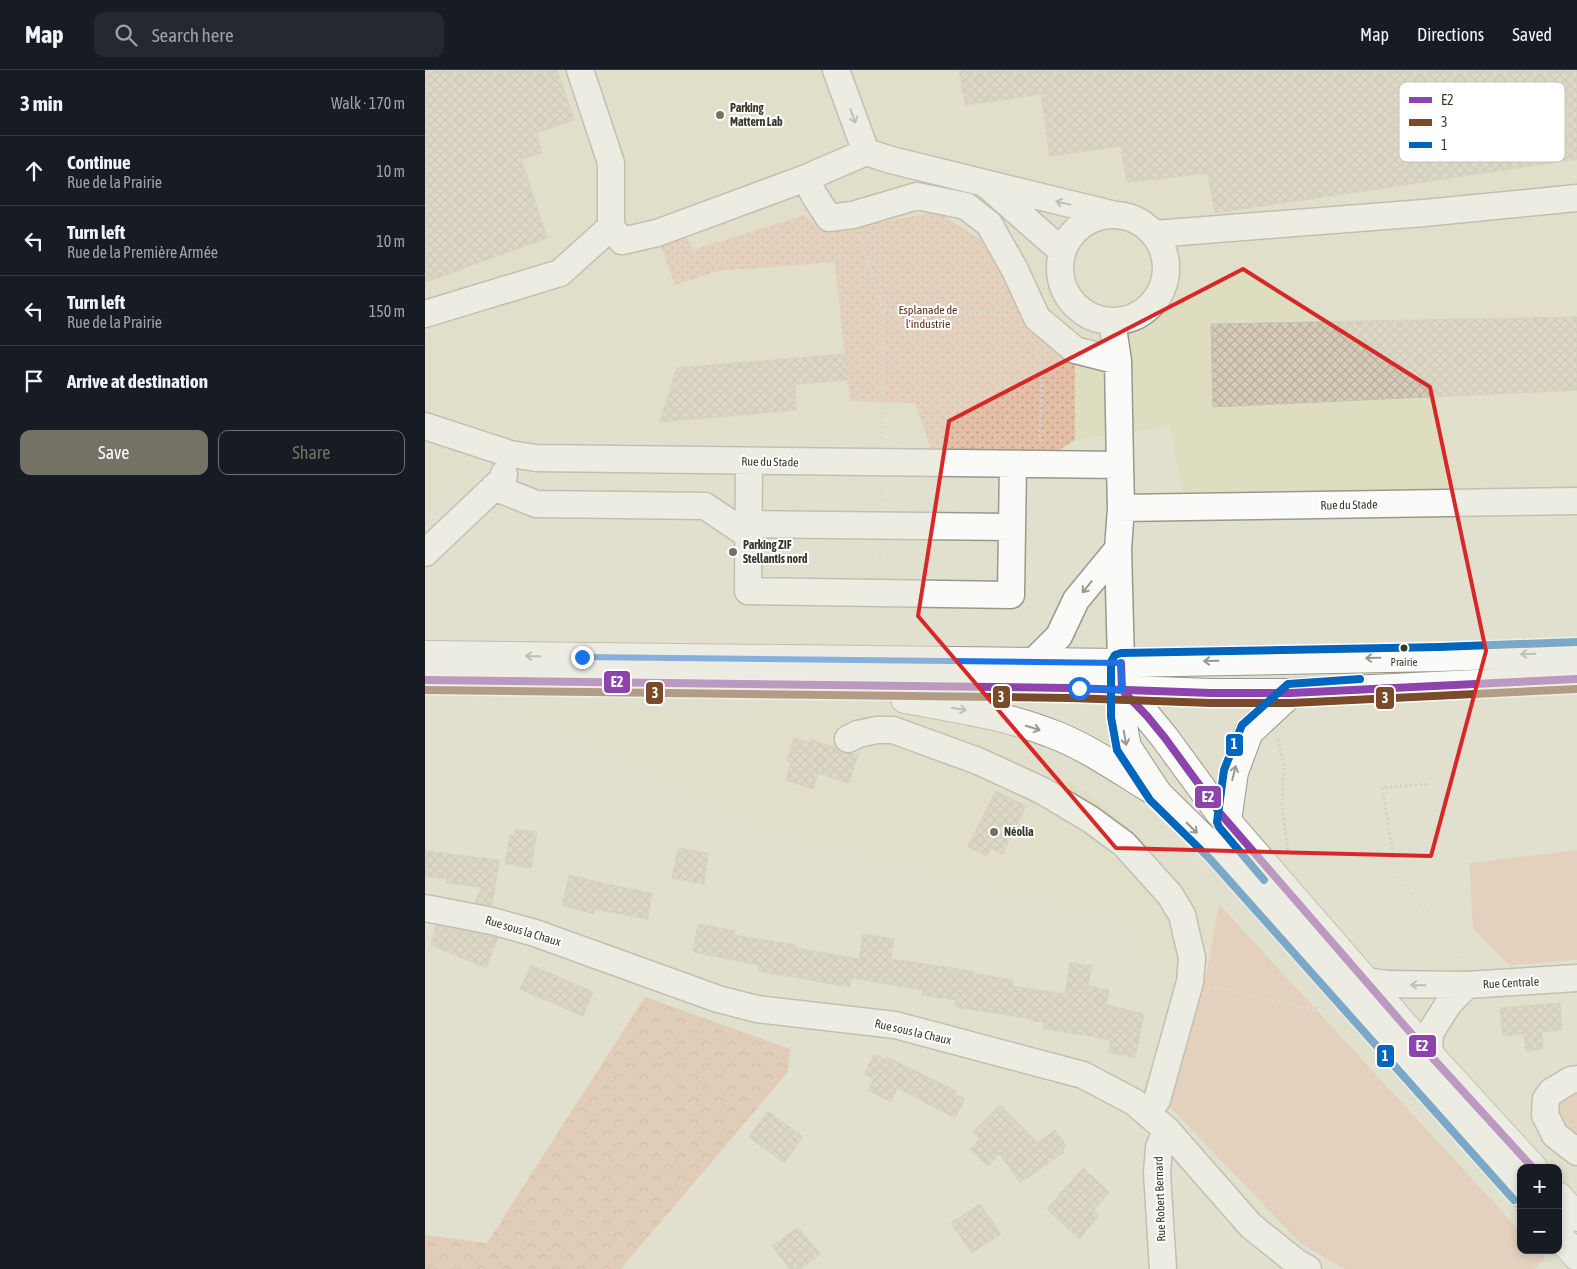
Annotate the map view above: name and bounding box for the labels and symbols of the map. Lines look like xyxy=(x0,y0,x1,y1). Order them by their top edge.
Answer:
legend xyxy=(1399,82,1565,162)
text: E2 xyxy=(1441,92,1454,108)
place label: Parking Mattern Lab xyxy=(730,101,783,129)
one-way arrow xyxy=(849,108,858,123)
marker: Parking Mattern Lab xyxy=(714,109,726,121)
text: 3 xyxy=(1441,114,1448,130)
text: 1 xyxy=(1441,137,1448,153)
one-way arrow xyxy=(1056,198,1072,207)
park label: Esplanade de l'industrie xyxy=(898,303,958,331)
street label: Rue du Stade xyxy=(741,455,799,469)
street label: Rue du Stade xyxy=(1320,498,1378,512)
place label: Parking ZIF Stellantis nord xyxy=(743,538,808,566)
marker: Parking ZIF Stellantis nord xyxy=(727,546,739,558)
one-way arrow xyxy=(1081,580,1092,593)
marker: Prairie xyxy=(1399,643,1409,653)
route end xyxy=(571,646,594,669)
one-way arrow xyxy=(1521,649,1537,659)
one-way arrow xyxy=(525,652,541,661)
one-way arrow xyxy=(1365,654,1381,663)
place label: Prairie xyxy=(1391,656,1417,668)
one-way arrow xyxy=(1203,657,1219,666)
line badge: E2 xyxy=(603,670,631,694)
text: E2 xyxy=(611,674,624,690)
route start xyxy=(1068,677,1091,700)
line badge: 3 xyxy=(645,681,664,705)
text: 3 xyxy=(652,685,658,701)
line badge: 3 xyxy=(992,685,1011,709)
line badge: 3 xyxy=(1375,686,1395,710)
text: 3 xyxy=(998,689,1004,705)
text: 3 xyxy=(1382,690,1388,706)
one-way arrow xyxy=(951,704,967,714)
one-way arrow xyxy=(1024,723,1040,733)
one-way arrow xyxy=(1121,730,1131,746)
line badge: 1 xyxy=(1225,733,1244,757)
text: 1 xyxy=(1231,736,1238,752)
one-way arrow xyxy=(1230,766,1240,782)
line badge: E2 xyxy=(1194,785,1222,809)
text: E2 xyxy=(1202,789,1215,805)
one-way arrow xyxy=(1186,822,1199,834)
place label: Néolia xyxy=(1004,825,1034,839)
marker: Néolia xyxy=(988,826,1000,838)
street label: Rue sous la Chaux xyxy=(484,913,563,949)
street label: Rue Centrale xyxy=(1482,975,1540,991)
one-way arrow xyxy=(1411,980,1427,990)
street label: Rue sous la Chaux xyxy=(873,1016,953,1048)
line badge: E2 xyxy=(1408,1034,1437,1058)
text: E2 xyxy=(1416,1038,1429,1054)
line badge: 1 xyxy=(1376,1044,1395,1068)
text: 1 xyxy=(1382,1048,1389,1064)
street label: Rue Robert Bernard xyxy=(1152,1156,1168,1242)

